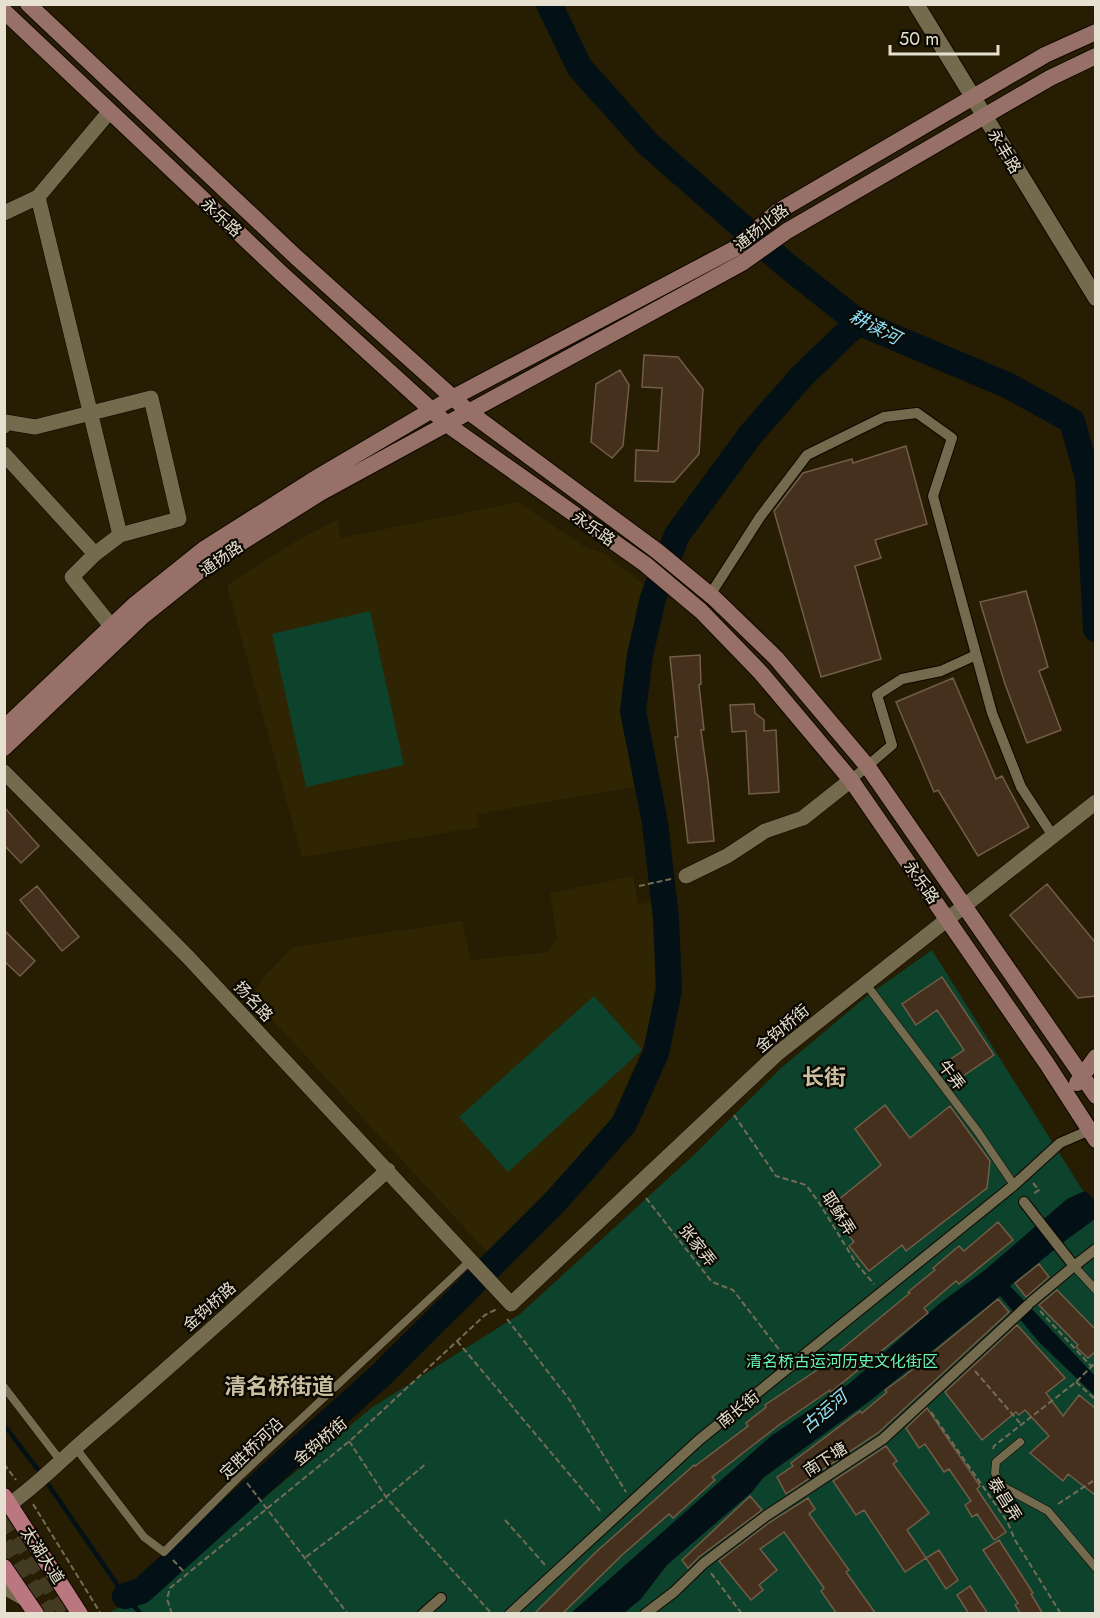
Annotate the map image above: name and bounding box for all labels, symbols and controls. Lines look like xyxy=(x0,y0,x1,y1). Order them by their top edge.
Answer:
scale bar xyxy=(890,18,998,56)
text: 50 m xyxy=(899,26,939,52)
street label: 永丰路 xyxy=(982,125,1027,178)
street label: 永乐路 xyxy=(196,193,247,242)
street label: 通扬北路 xyxy=(729,199,794,256)
water label: 耕读河 xyxy=(845,303,908,352)
street label: 永乐路 xyxy=(567,505,620,552)
street label: 通扬路 xyxy=(195,535,248,582)
street label: 永乐路 xyxy=(898,856,945,909)
street label: 扬名路 xyxy=(229,976,278,1027)
street label: 金钩桥街 xyxy=(750,999,814,1058)
street label: 牛弄 xyxy=(933,1056,970,1095)
district label: 长街 xyxy=(802,1061,846,1093)
street label: 耶稣弄 xyxy=(816,1187,861,1240)
street label: 张家弄 xyxy=(674,1219,721,1271)
street label: 金钩桥路 xyxy=(178,1276,241,1336)
park label: 清名桥古运河历史文化街区 xyxy=(746,1350,938,1373)
district label: 清名桥街道 xyxy=(224,1370,334,1402)
water label: 古运河 xyxy=(795,1383,855,1439)
street label: 南长街 xyxy=(712,1385,764,1433)
street label: 定胜桥河沿 xyxy=(215,1412,288,1484)
street label: 金钩桥街 xyxy=(288,1412,352,1471)
street label: 南下塘 xyxy=(799,1437,852,1482)
street label: 泰昌弄 xyxy=(982,1473,1027,1526)
street label: 太湖大道 xyxy=(16,1522,70,1588)

